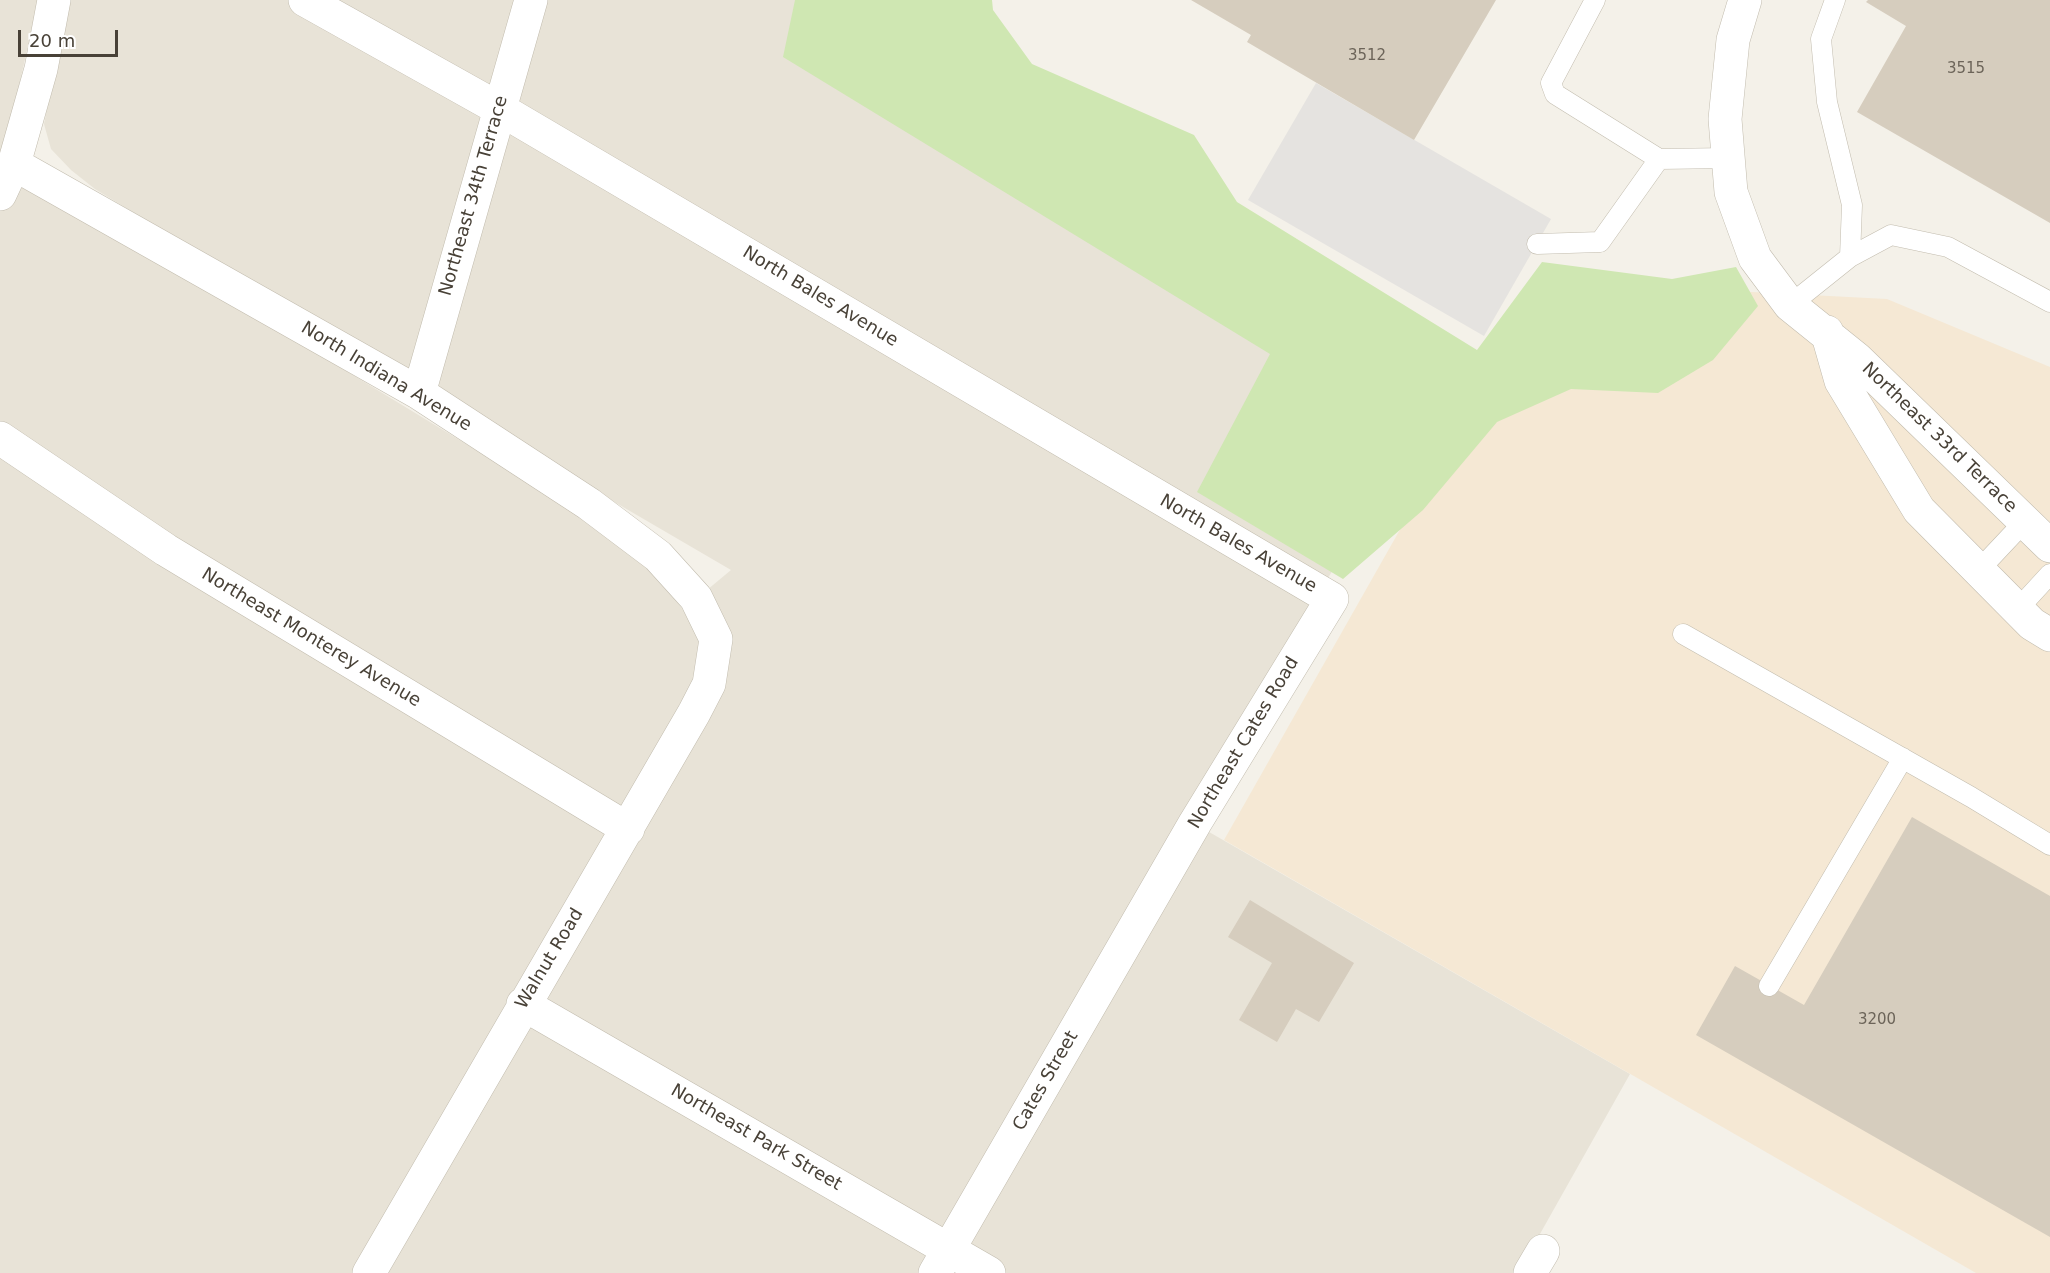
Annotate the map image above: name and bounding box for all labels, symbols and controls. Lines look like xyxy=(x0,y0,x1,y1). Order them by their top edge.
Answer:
scale bar xyxy=(21,18,122,56)
text: 20 m xyxy=(29,30,75,51)
house number: 3512 xyxy=(1348,47,1386,65)
house number: 3515 xyxy=(1947,60,1985,78)
street label: Northeast 34th Terrace xyxy=(435,93,513,299)
street label: North Bales Avenue xyxy=(738,242,902,352)
street label: North Indiana Avenue xyxy=(297,317,475,437)
street label: Northeast 33rd Terrace xyxy=(1857,358,2021,518)
street label: North Bales Avenue xyxy=(1156,490,1320,598)
street label: Northeast Monterey Avenue xyxy=(197,564,425,712)
street label: Northeast Cates Road xyxy=(1184,653,1304,833)
street label: Walnut Road xyxy=(512,905,588,1013)
house number: 3200 xyxy=(1858,1011,1896,1029)
street label: Cates Street xyxy=(1009,1027,1083,1135)
street label: Northeast Park Street xyxy=(667,1080,845,1196)

